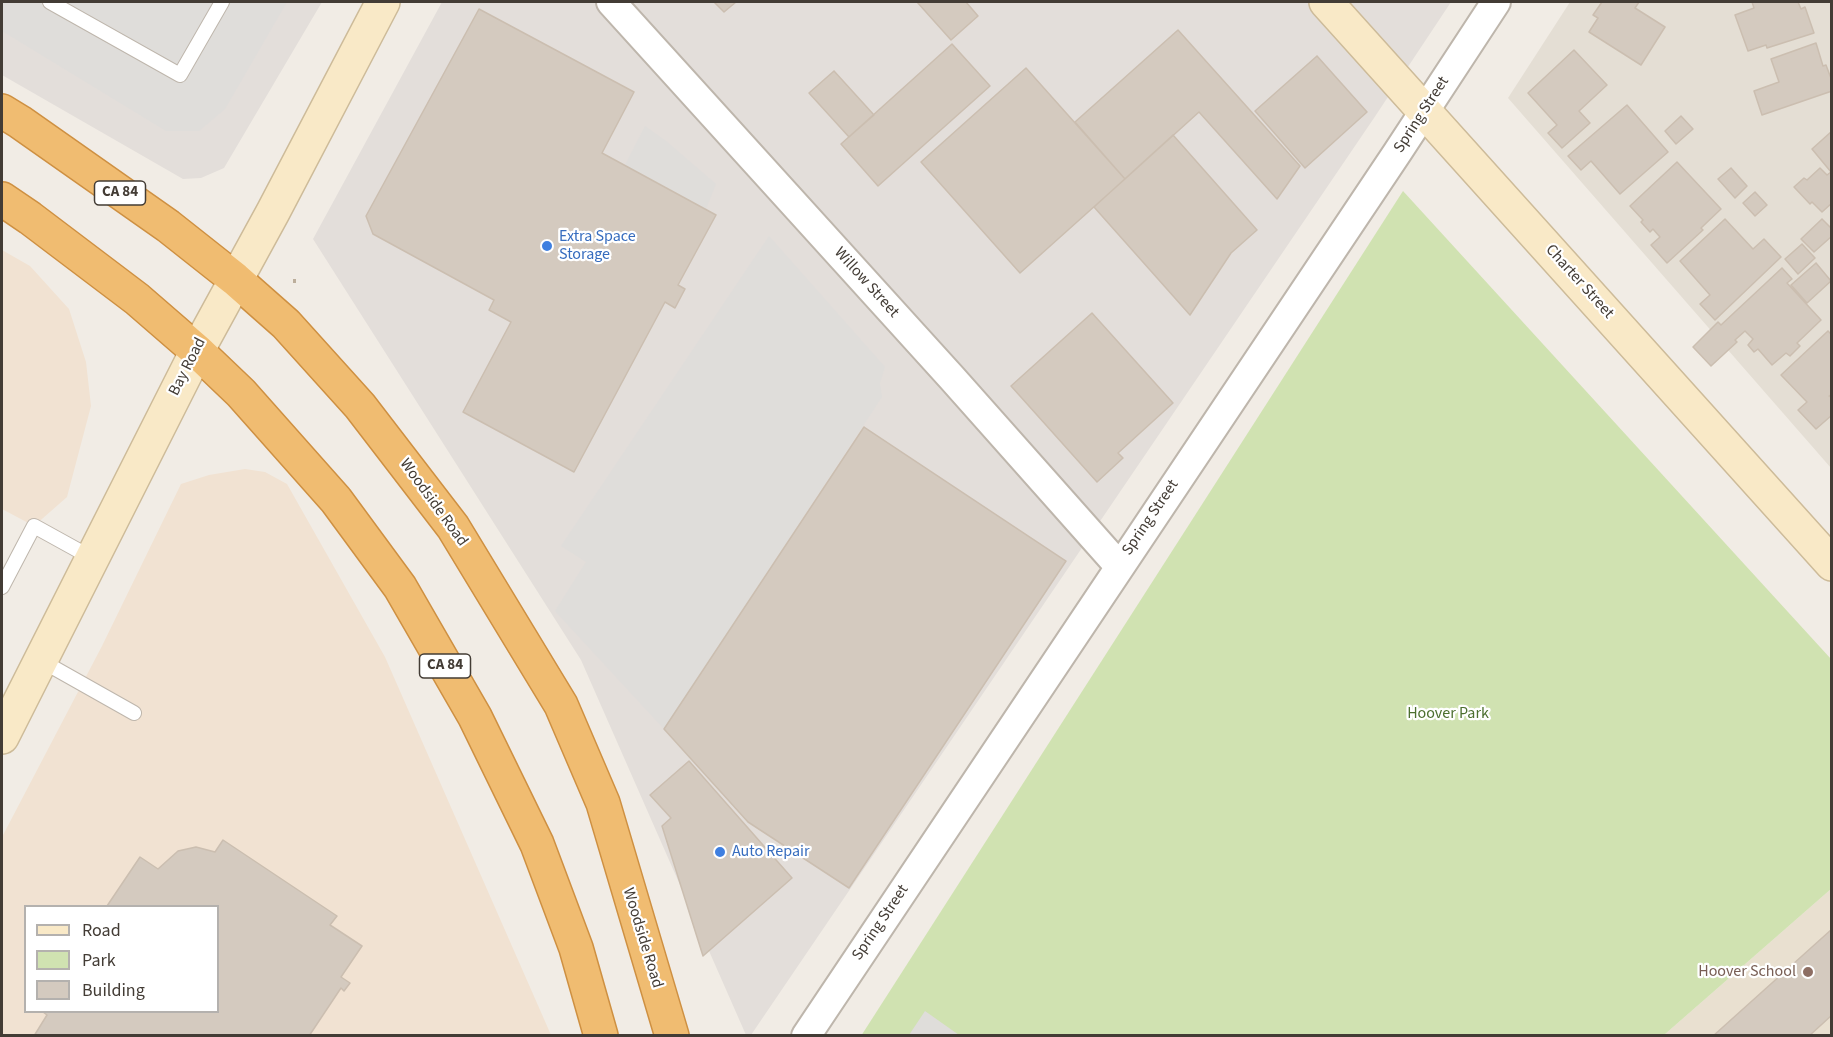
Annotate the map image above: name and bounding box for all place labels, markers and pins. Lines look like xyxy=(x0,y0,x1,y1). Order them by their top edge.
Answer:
place label: Extra Space Storage xyxy=(559,227,636,265)
marker: Extra Space Storage xyxy=(540,239,554,253)
place label: Auto Repair xyxy=(732,842,809,862)
marker: Auto Repair xyxy=(713,845,727,859)
place label: Hoover School xyxy=(1698,962,1796,982)
marker: Hoover School xyxy=(1801,965,1815,979)

